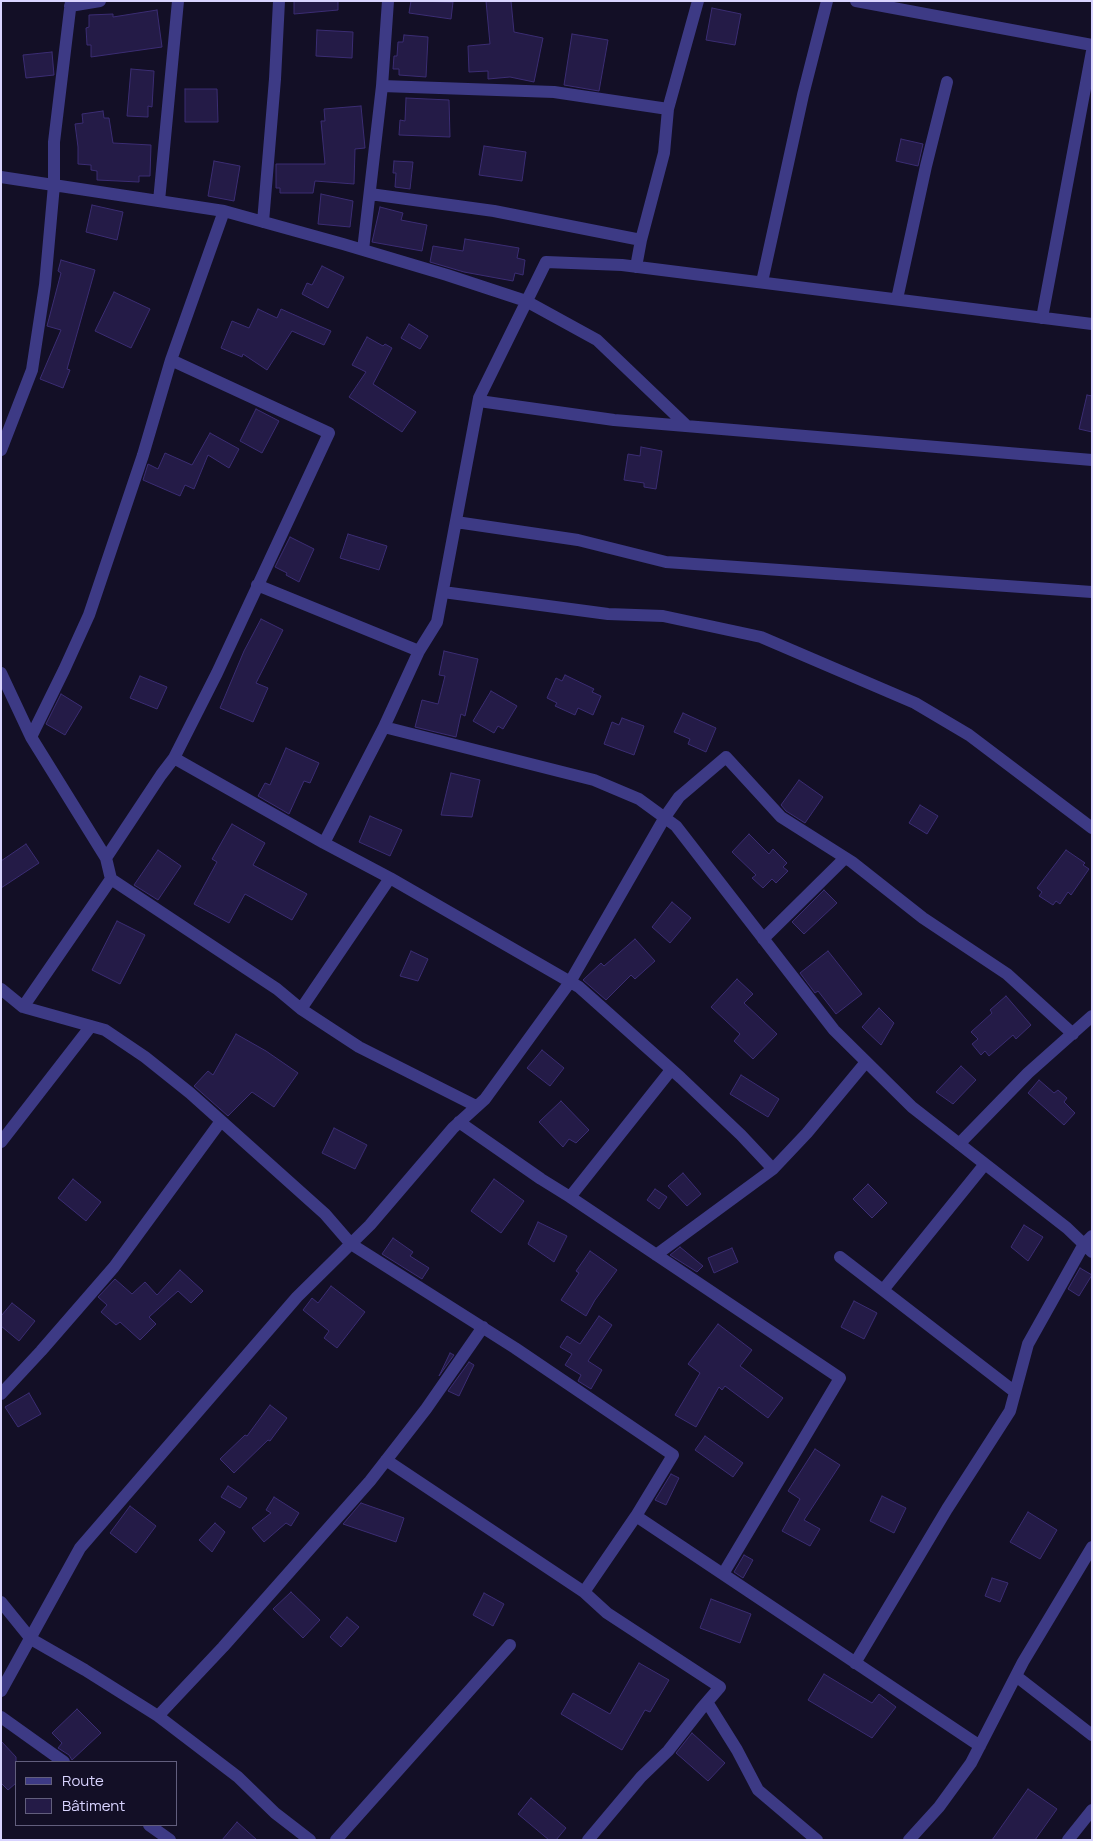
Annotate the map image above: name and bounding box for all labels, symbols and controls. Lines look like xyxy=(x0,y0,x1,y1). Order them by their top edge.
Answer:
legend xyxy=(15,1761,178,1826)
text: Route xyxy=(62,1770,104,1791)
text: Bâtiment xyxy=(62,1795,125,1816)

